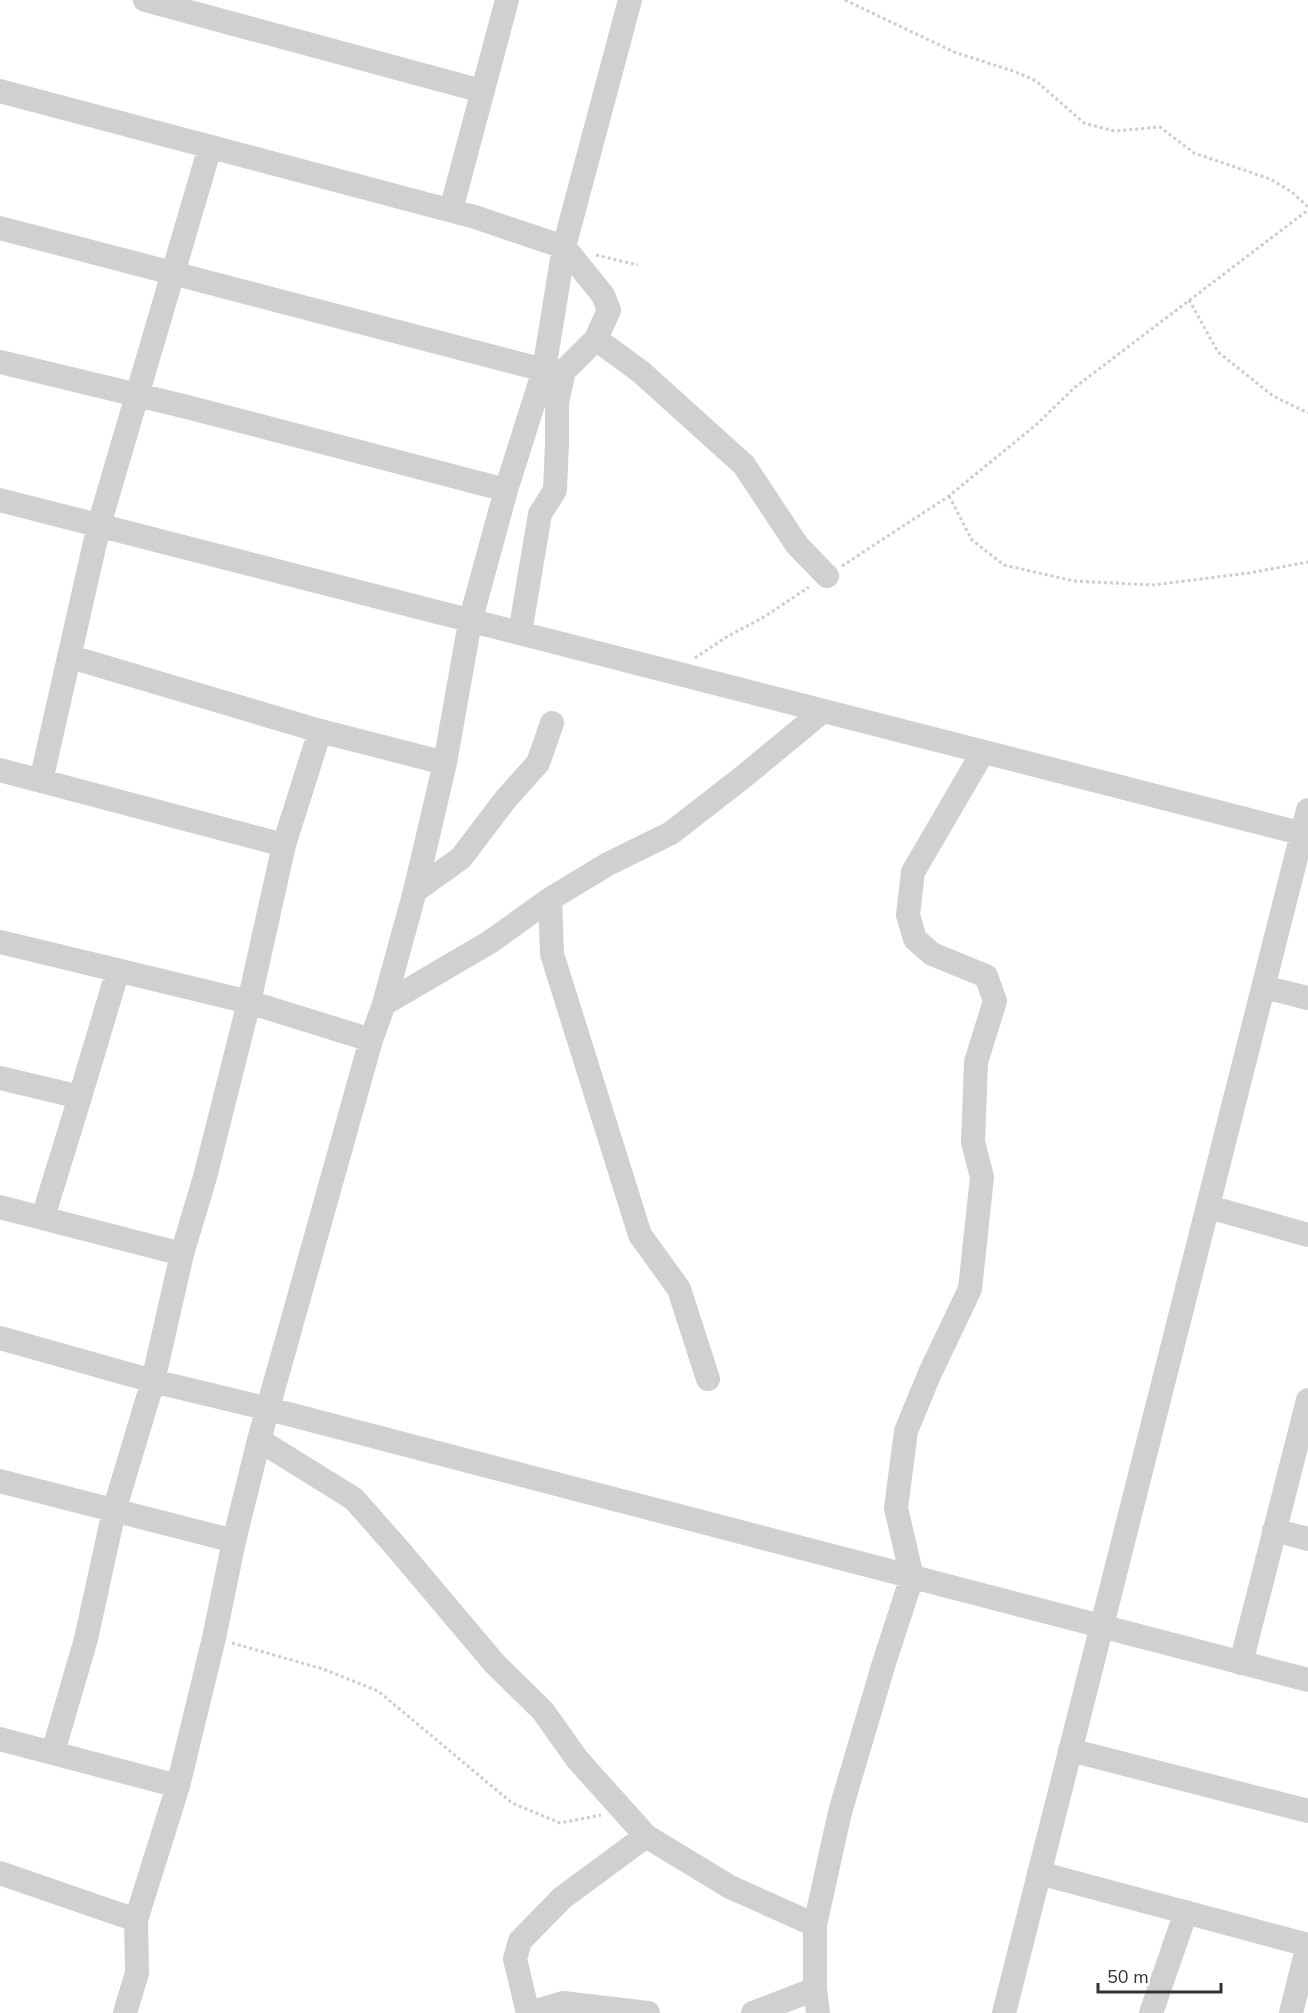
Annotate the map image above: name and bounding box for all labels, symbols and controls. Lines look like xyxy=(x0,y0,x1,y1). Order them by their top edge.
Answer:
scale bar xyxy=(1098,1956,1221,1994)
text: 50 m xyxy=(1107,1965,1149,1989)

